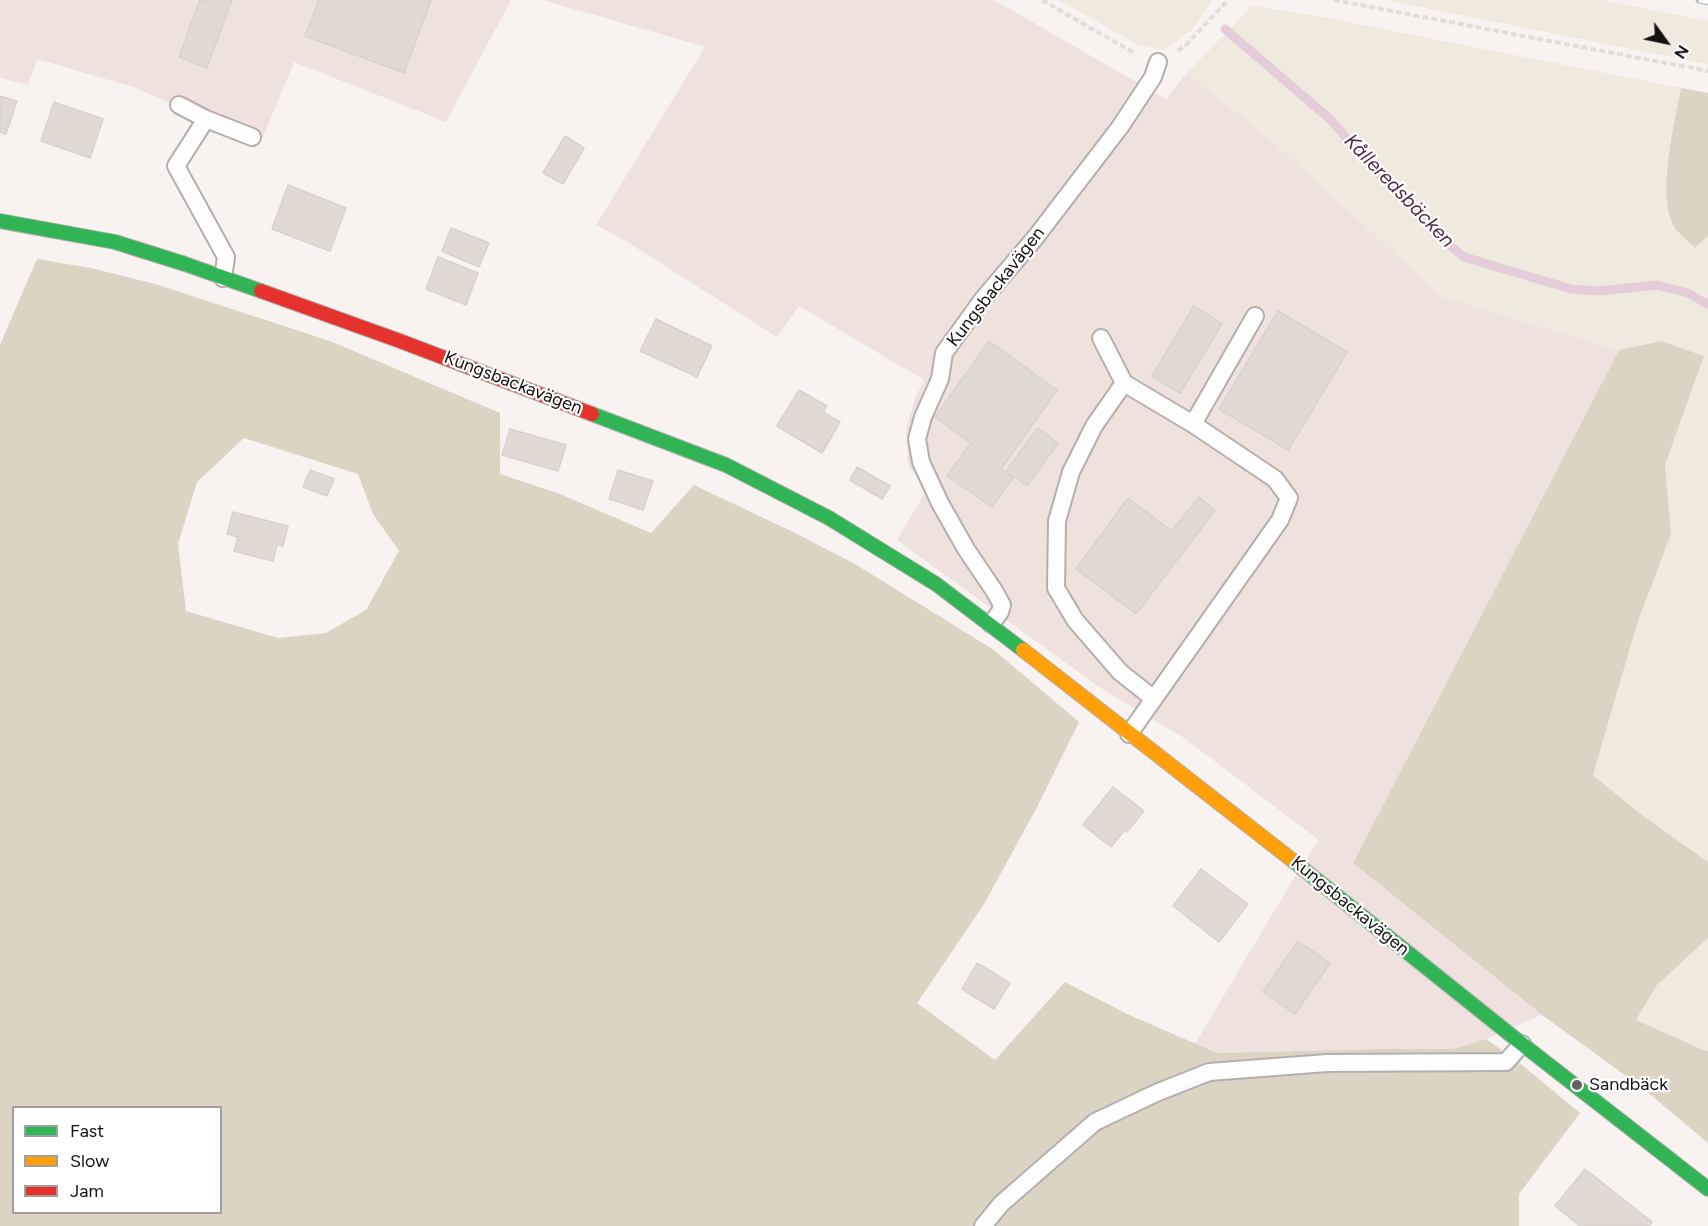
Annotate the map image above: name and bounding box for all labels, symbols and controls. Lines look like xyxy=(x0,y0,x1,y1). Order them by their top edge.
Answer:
north arrow xyxy=(1636,12,1696,72)
text: N xyxy=(1670,42,1693,62)
water label: Kålleredsbäcken xyxy=(1339,129,1459,253)
street label: Kungsbackavägen xyxy=(943,223,1049,351)
street label: Kungsbackavägen xyxy=(441,347,585,419)
street label: Kungsbackavägen xyxy=(1286,852,1414,960)
place label: Sandbäck xyxy=(1589,1074,1668,1096)
marker: Sandbäck xyxy=(1570,1078,1584,1092)
legend xyxy=(12,1106,222,1214)
text: Fast xyxy=(70,1120,104,1142)
text: Slow xyxy=(70,1150,109,1172)
text: Jam xyxy=(70,1180,104,1202)

